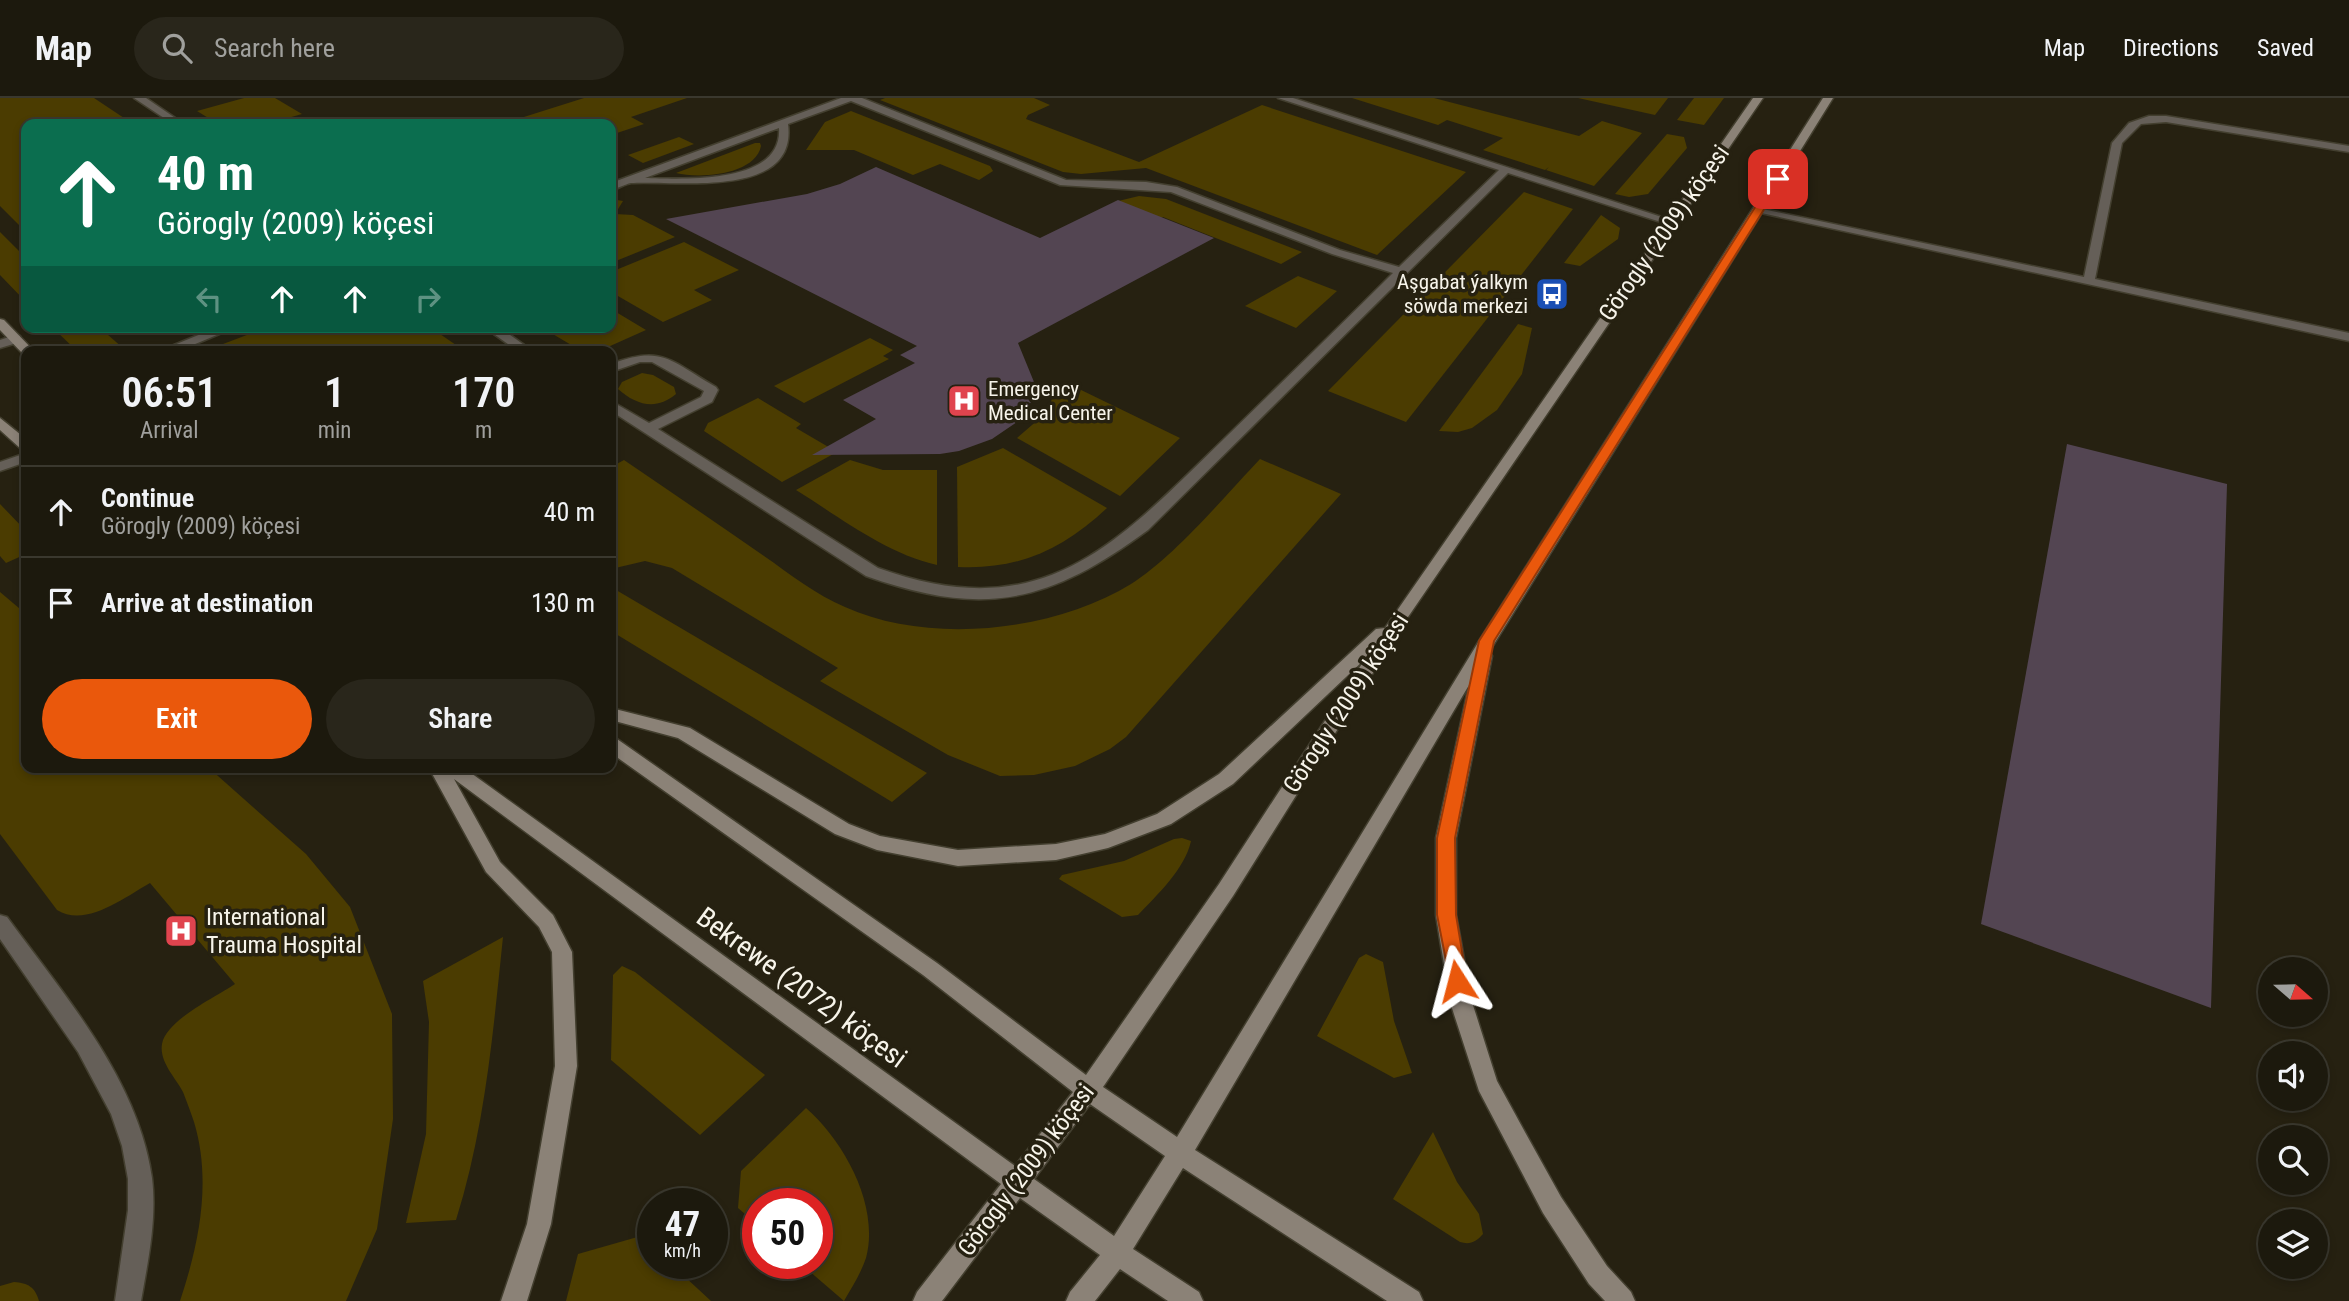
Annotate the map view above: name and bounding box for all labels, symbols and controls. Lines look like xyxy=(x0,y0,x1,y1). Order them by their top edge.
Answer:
search box xyxy=(134,17,624,80)
text: Map xyxy=(35,29,92,68)
icon: search xyxy=(158,29,196,67)
text: Search here xyxy=(214,33,335,63)
text: Map xyxy=(2044,34,2085,62)
text: Directions xyxy=(2123,34,2219,62)
text: Saved xyxy=(2257,34,2314,62)
street label: Görogly (2009) köçesi xyxy=(1593,140,1735,326)
text: 40 m xyxy=(157,145,254,202)
icon: ahead xyxy=(42,147,133,238)
pin xyxy=(1748,149,1808,209)
icon: arrive xyxy=(1759,160,1797,198)
text: Görogly (2009) köçesi xyxy=(157,204,434,242)
place label: Aşgabat ýalkym söwda merkezi xyxy=(1397,270,1528,318)
bus stop icon: Aşgabat ýalkym söwda merkezi xyxy=(1533,275,1571,313)
icon: left xyxy=(190,280,228,318)
icon: ahead xyxy=(263,280,301,318)
icon: ahead xyxy=(336,280,374,318)
icon: right xyxy=(409,280,447,318)
text: 06:51 xyxy=(122,368,217,417)
text: 1 xyxy=(324,368,345,417)
text: 170 xyxy=(452,368,515,417)
place label: Emergency Medical Center xyxy=(988,377,1113,425)
hospital icon: Emergency Medical Center xyxy=(945,382,983,420)
text: Arrival xyxy=(140,417,199,444)
text: min xyxy=(318,417,351,444)
text: m xyxy=(475,417,492,444)
text: Continue xyxy=(101,483,194,513)
icon: ahead xyxy=(42,493,80,531)
text: 40 m xyxy=(544,497,595,527)
text: Görogly (2009) köçesi xyxy=(101,513,300,540)
icon: arrive xyxy=(42,584,80,622)
text: Arrive at destination xyxy=(101,588,313,618)
text: 130 m xyxy=(531,588,595,618)
street label: Görogly (2009) köçesi xyxy=(1278,608,1414,798)
button: Exit xyxy=(42,679,312,759)
button: Share xyxy=(326,679,595,759)
street label: Bekrewe (2072) köçesi xyxy=(690,900,913,1075)
place label: International Trauma Hospital xyxy=(206,903,362,959)
hospital icon: International Trauma Hospital xyxy=(162,912,200,950)
position arrow xyxy=(1420,944,1494,1018)
north arrow xyxy=(2258,957,2328,1027)
map controls xyxy=(2258,957,2328,1279)
button: sound xyxy=(2258,1041,2328,1111)
street label: Görogly (2009) köçesi xyxy=(952,1079,1100,1261)
button: search xyxy=(2258,1125,2328,1195)
speed limit sign: 50 xyxy=(742,1188,833,1279)
text: 47 xyxy=(665,1204,700,1245)
button: layers xyxy=(2258,1209,2328,1279)
text: km/h xyxy=(664,1240,701,1261)

